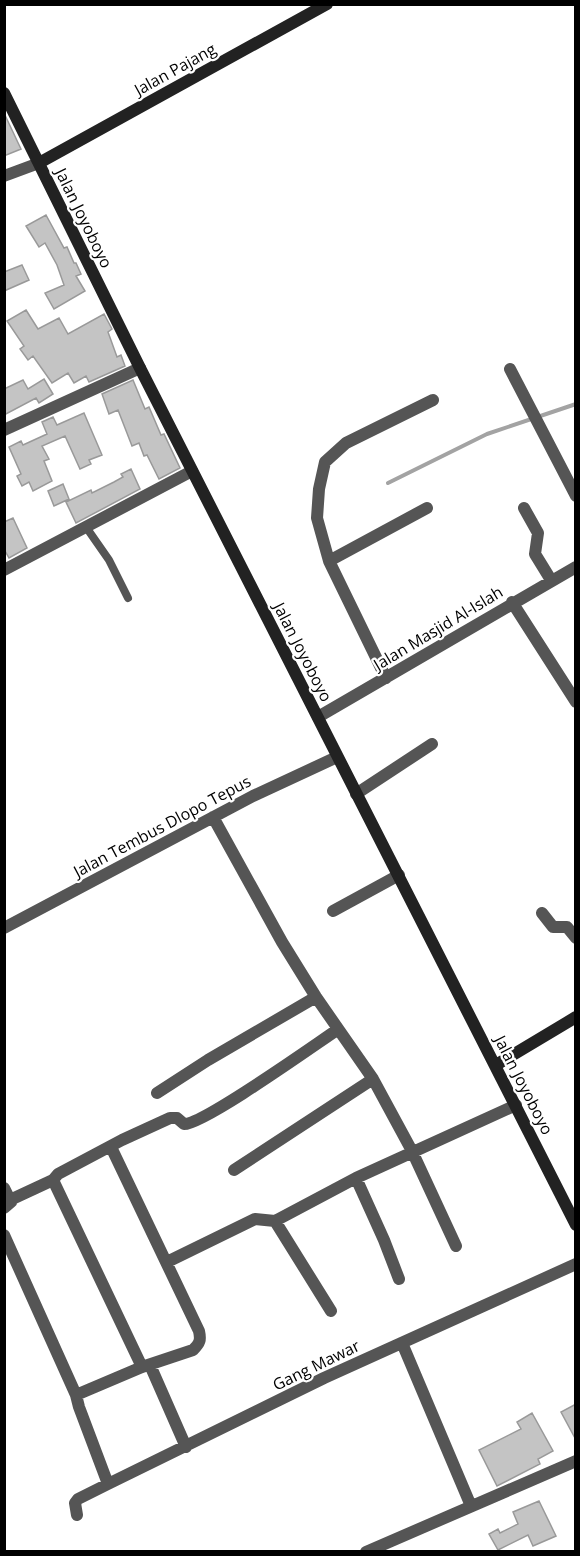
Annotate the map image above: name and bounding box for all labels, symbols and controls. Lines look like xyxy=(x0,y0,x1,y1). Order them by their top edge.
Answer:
street label: Jalan Pajang xyxy=(129,37,220,101)
street label: Jalan Joyoboyo xyxy=(49,163,118,272)
street label: Jalan Masjid Al-Islah xyxy=(368,581,507,676)
street label: Jalan Joyoboyo xyxy=(268,597,337,705)
street label: Jalan Tembus Dlopo Tepus xyxy=(68,770,255,883)
street label: Jalan Joyoboyo xyxy=(489,1030,558,1138)
street label: Gang Mawar xyxy=(269,1334,364,1396)

